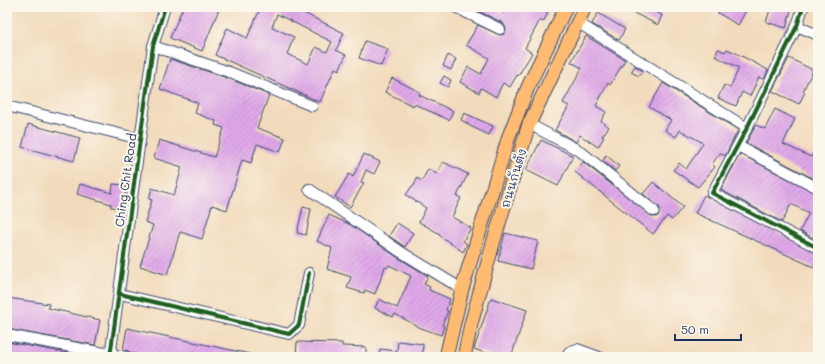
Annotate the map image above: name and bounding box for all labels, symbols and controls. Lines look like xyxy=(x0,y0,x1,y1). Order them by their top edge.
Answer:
street label: Ching Chit Road xyxy=(111,132,140,228)
street label: ถนนกันตัง xyxy=(496,146,530,210)
scale bar xyxy=(675,316,741,342)
text: 50 m xyxy=(681,321,709,337)

